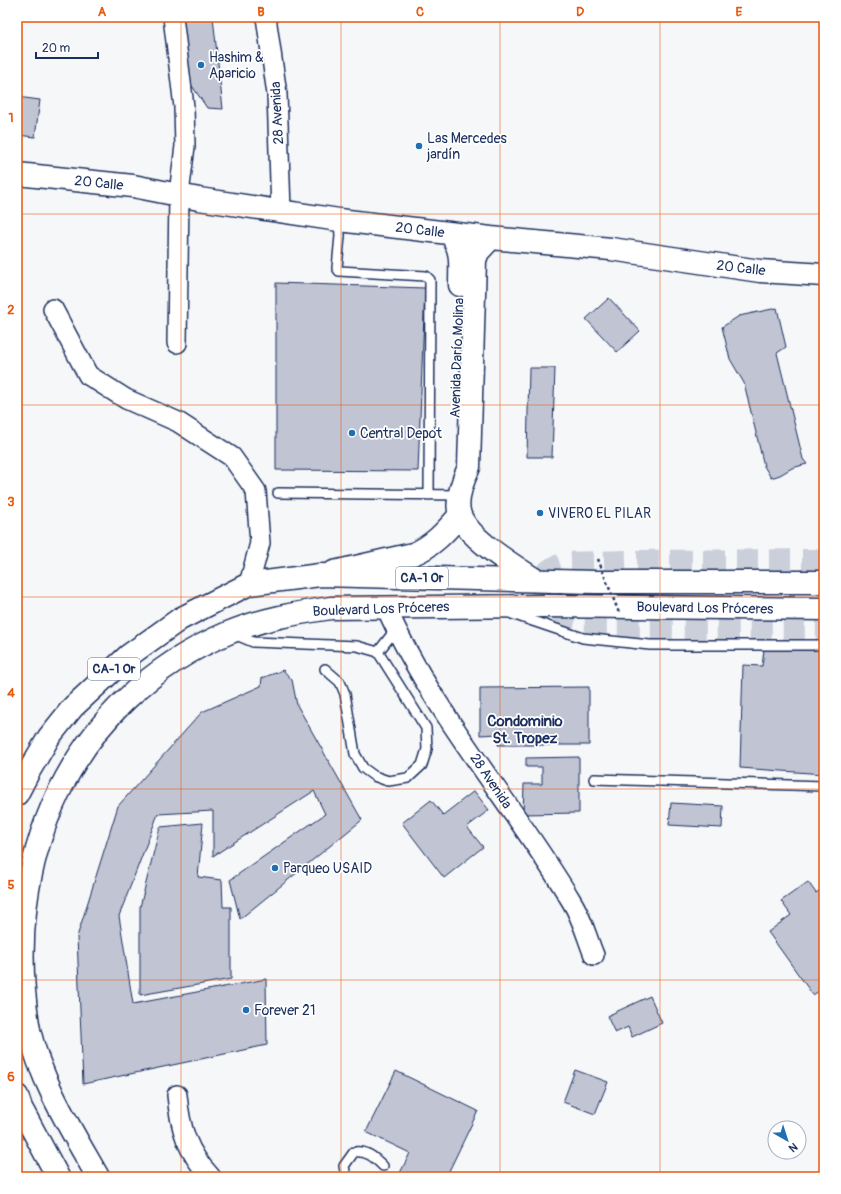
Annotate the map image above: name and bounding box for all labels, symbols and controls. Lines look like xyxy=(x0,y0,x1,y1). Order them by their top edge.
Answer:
text: A xyxy=(98,4,107,20)
text: B xyxy=(257,4,265,20)
text: C xyxy=(416,4,424,20)
text: D xyxy=(576,4,584,20)
text: E xyxy=(736,4,743,20)
scale bar xyxy=(36,34,98,60)
text: 20 m xyxy=(42,41,71,56)
place label: Hashim & Aparicio xyxy=(209,49,264,82)
marker: Hashim & Aparicio xyxy=(196,60,206,70)
street label: 28 Avenida xyxy=(267,81,287,145)
text: 1 xyxy=(8,110,14,126)
place label: Las Mercedes jardín xyxy=(426,130,508,163)
marker: Las Mercedes jardín xyxy=(414,141,424,151)
street label: 20 Calle xyxy=(74,172,124,194)
street label: 20 Calle xyxy=(395,219,446,241)
street label: 20 Calle xyxy=(716,257,767,279)
street label: Avenida Darío Molina xyxy=(446,297,468,419)
text: 2 xyxy=(7,302,15,318)
place label: Central Depot xyxy=(360,425,442,442)
marker: Central Depot xyxy=(347,428,357,438)
text: 3 xyxy=(7,494,15,510)
place label: VIVERO EL PILAR xyxy=(548,505,651,522)
marker: VIVERO EL PILAR xyxy=(535,508,545,518)
road number: CA-1 Or xyxy=(396,567,448,589)
street label: Boulevard Los Próceres xyxy=(312,598,450,620)
street label: Boulevard Los Próceres xyxy=(636,598,774,618)
road number: CA-1 Or xyxy=(88,658,140,680)
text: 4 xyxy=(7,685,15,701)
district label: Condominio St. Tropez xyxy=(487,712,563,748)
street label: 28 Avenida xyxy=(466,750,516,812)
place label: Parqueo USAID xyxy=(283,860,372,877)
marker: Parqueo USAID xyxy=(270,863,280,873)
text: 5 xyxy=(7,877,15,893)
place label: Forever 21 xyxy=(254,1002,315,1019)
marker: Forever 21 xyxy=(241,1005,251,1015)
text: 6 xyxy=(7,1069,15,1085)
north arrow xyxy=(767,1120,807,1160)
text: N xyxy=(786,1140,800,1155)

